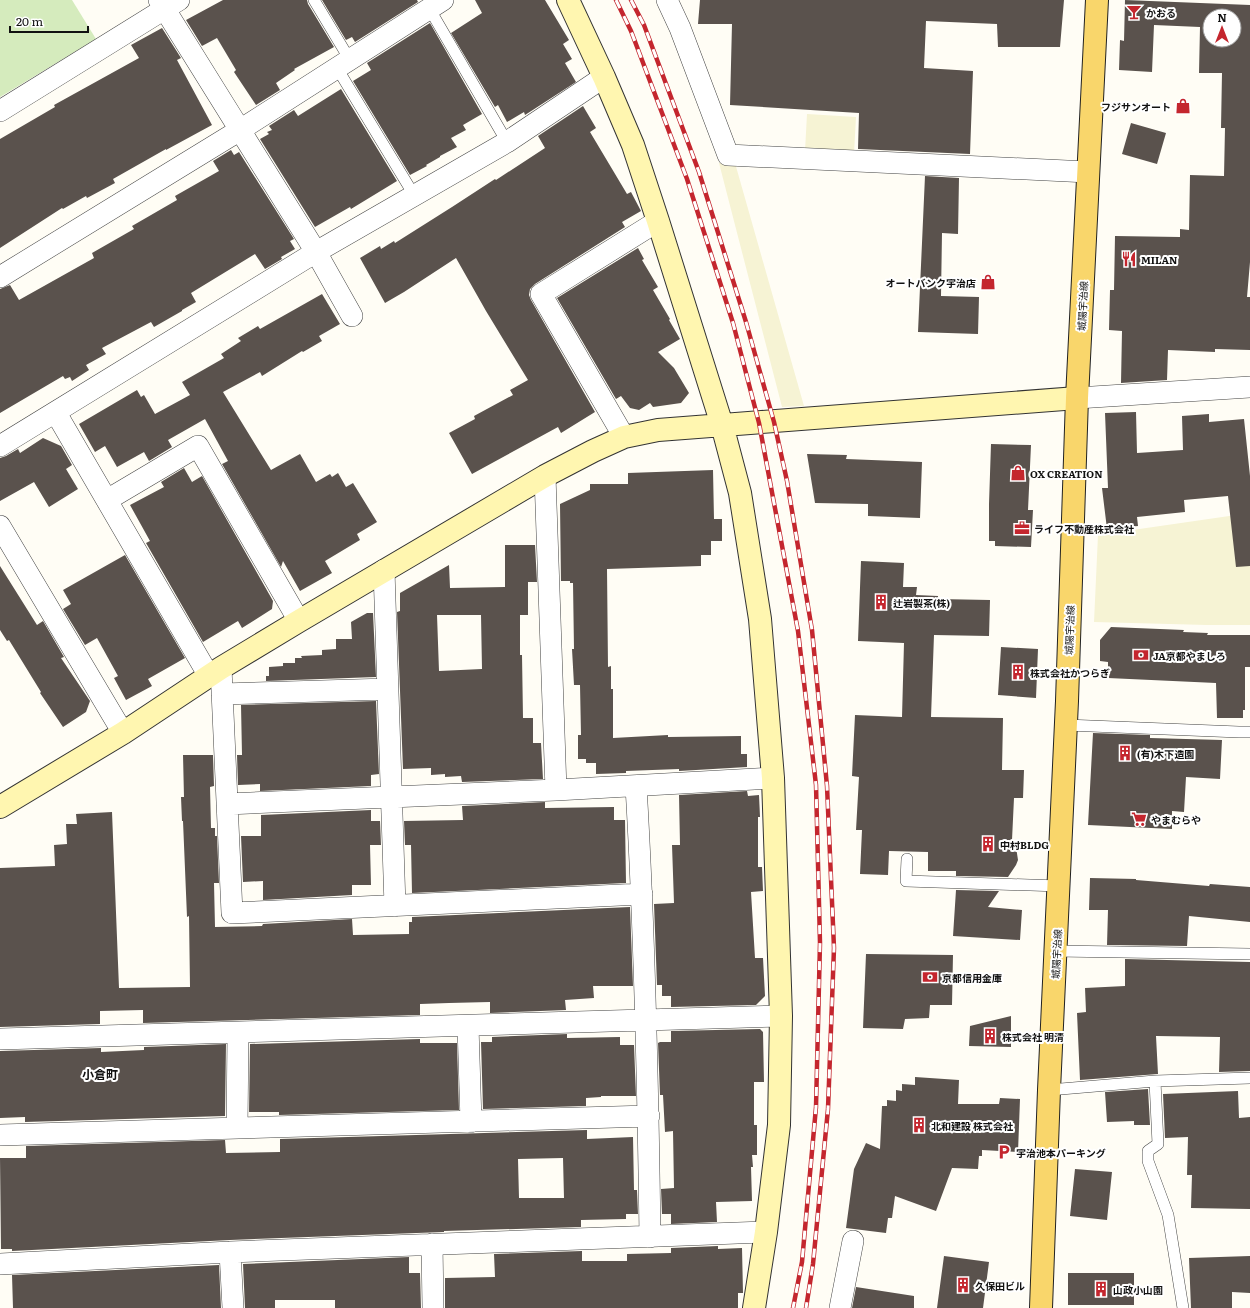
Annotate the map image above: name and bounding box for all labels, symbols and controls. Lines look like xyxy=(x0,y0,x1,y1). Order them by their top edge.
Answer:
bar icon: かおる xyxy=(1125,3,1143,21)
place label: かおる xyxy=(1146,5,1176,20)
scale bar xyxy=(10,8,88,34)
north arrow xyxy=(1202,8,1242,48)
text: N xyxy=(1217,9,1227,25)
text: 20 m xyxy=(16,12,43,30)
shop icon: フジサンオート xyxy=(1174,97,1192,115)
place label: フジサンオート xyxy=(1101,99,1171,114)
restaurant icon: MILAN xyxy=(1120,250,1138,268)
place label: MILAN xyxy=(1141,252,1177,267)
shop icon: オートバンク宇治店 xyxy=(979,273,997,291)
place label: オートバンク宇治店 xyxy=(886,275,976,290)
street label: 城陽宇治線 xyxy=(1073,281,1091,331)
shop icon: OX CREATION xyxy=(1009,464,1027,482)
place label: OX CREATION xyxy=(1030,466,1103,481)
office icon: ライフ不動産株式会社 xyxy=(1013,519,1031,537)
place label: ライフ不動産株式会社 xyxy=(1034,521,1135,536)
building icon: 辻岩製茶(株) xyxy=(872,593,890,611)
place label: 辻岩製茶(株) xyxy=(893,595,951,610)
street label: 城陽宇治線 xyxy=(1061,605,1077,655)
bank icon: JA京都やましろ xyxy=(1132,646,1150,664)
place label: JA京都やましろ xyxy=(1153,648,1226,663)
building icon: 株式会社かつらぎ xyxy=(1009,663,1027,681)
place label: 株式会社かつらぎ xyxy=(1030,665,1110,680)
building icon: (有)木下造園 xyxy=(1116,744,1134,762)
place label: (有)木下造園 xyxy=(1137,746,1194,761)
supermarket icon: やまむらや xyxy=(1130,810,1148,828)
place label: やまむらや xyxy=(1151,812,1201,827)
building icon: 中村BLDG xyxy=(979,835,997,853)
place label: 中村BLDG xyxy=(1000,837,1049,852)
street label: 城陽宇治線 xyxy=(1047,929,1065,979)
bank icon: 京都信用金庫 xyxy=(921,968,939,986)
place label: 京都信用金庫 xyxy=(942,970,1002,985)
building icon: 株式会社 明清 xyxy=(981,1027,999,1045)
place label: 株式会社 明清 xyxy=(1002,1029,1064,1044)
district label: 小倉町 xyxy=(82,1065,118,1083)
building icon: 北和建設 株式会社 xyxy=(910,1116,928,1134)
place label: 北和建設 株式会社 xyxy=(931,1118,1014,1133)
parking icon: 宇治池本パーキング xyxy=(995,1143,1013,1161)
place label: 宇治池本パーキング xyxy=(1016,1145,1106,1160)
building icon: 久保田ビル xyxy=(954,1276,972,1294)
place label: 久保田ビル xyxy=(975,1278,1025,1293)
building icon: 山政小山園 xyxy=(1092,1280,1110,1298)
place label: 山政小山園 xyxy=(1113,1282,1163,1297)

